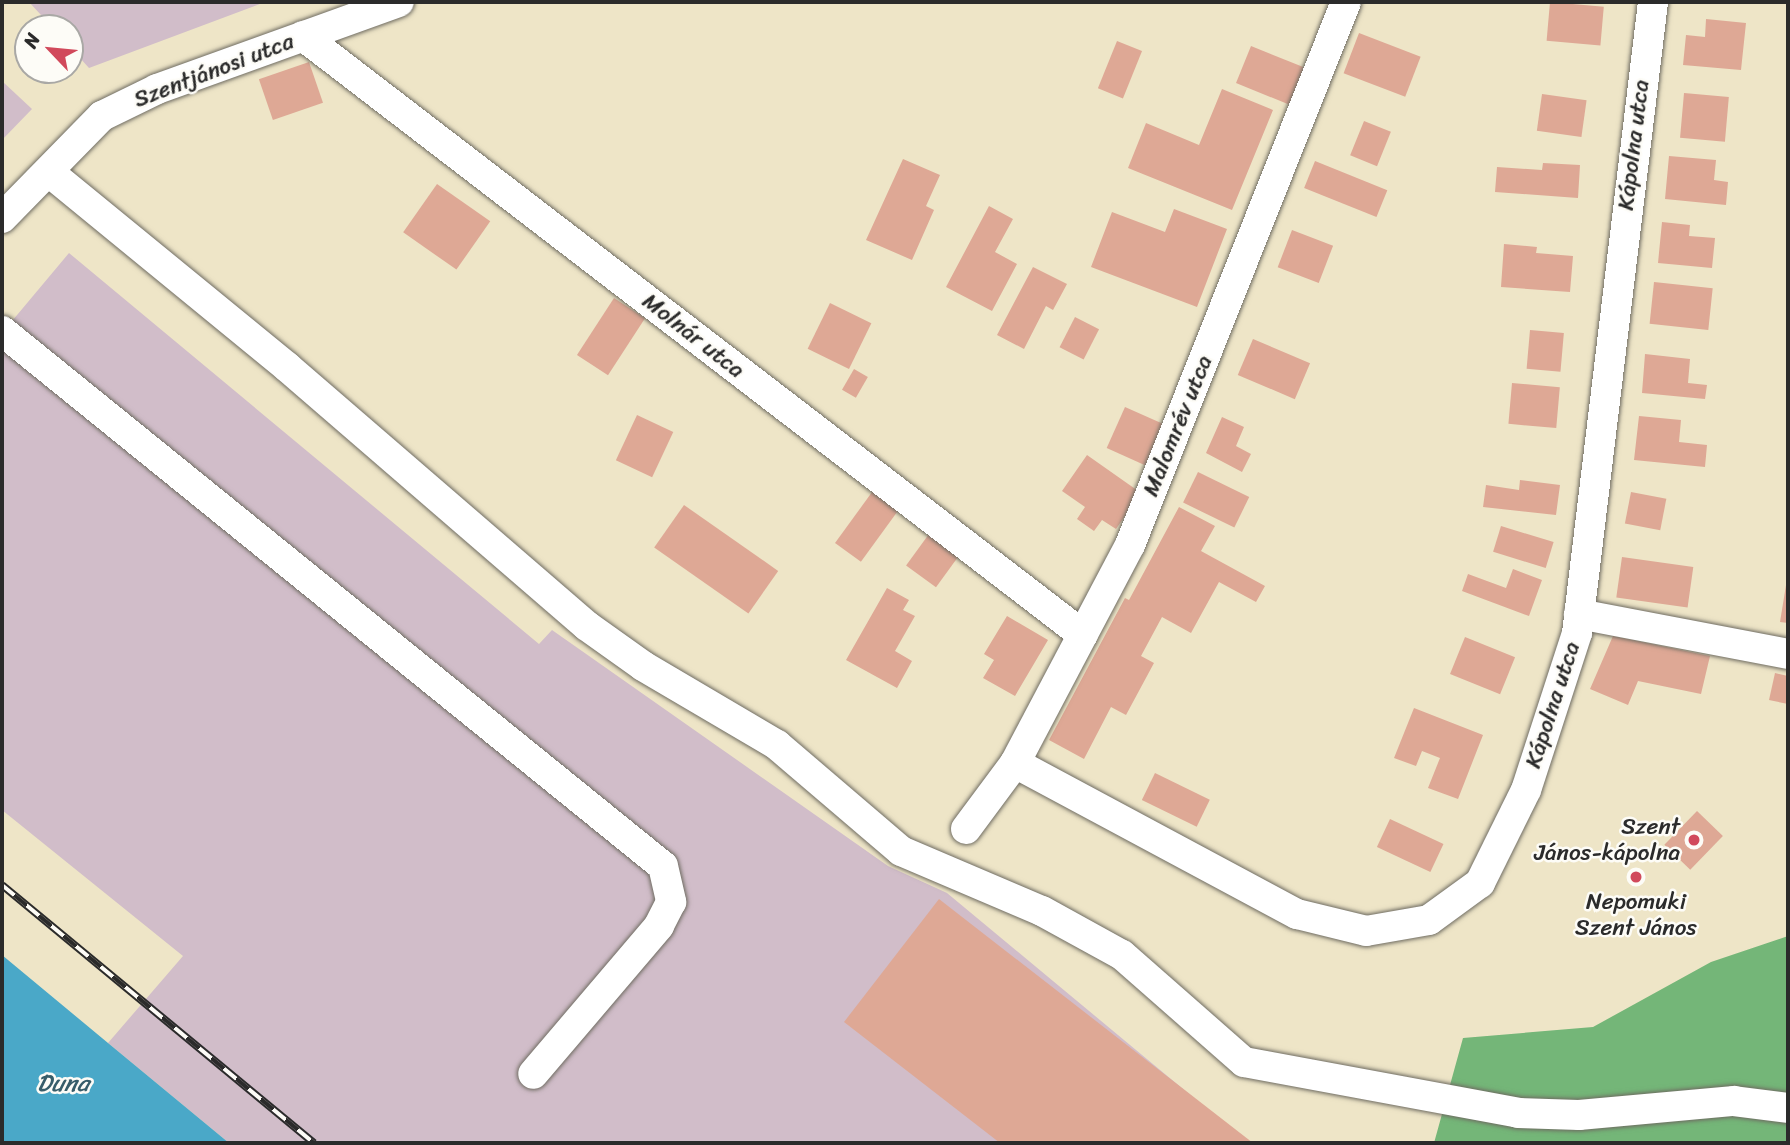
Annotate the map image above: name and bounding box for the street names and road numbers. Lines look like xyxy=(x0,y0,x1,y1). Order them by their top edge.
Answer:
street label: Szentjánosi utca xyxy=(130,28,298,114)
street label: Kápolna utca xyxy=(1612,78,1656,212)
street label: Molnár utca xyxy=(637,288,749,384)
street label: Malomrév utca xyxy=(1137,352,1219,500)
street label: Kápolna utca xyxy=(1520,638,1586,772)

